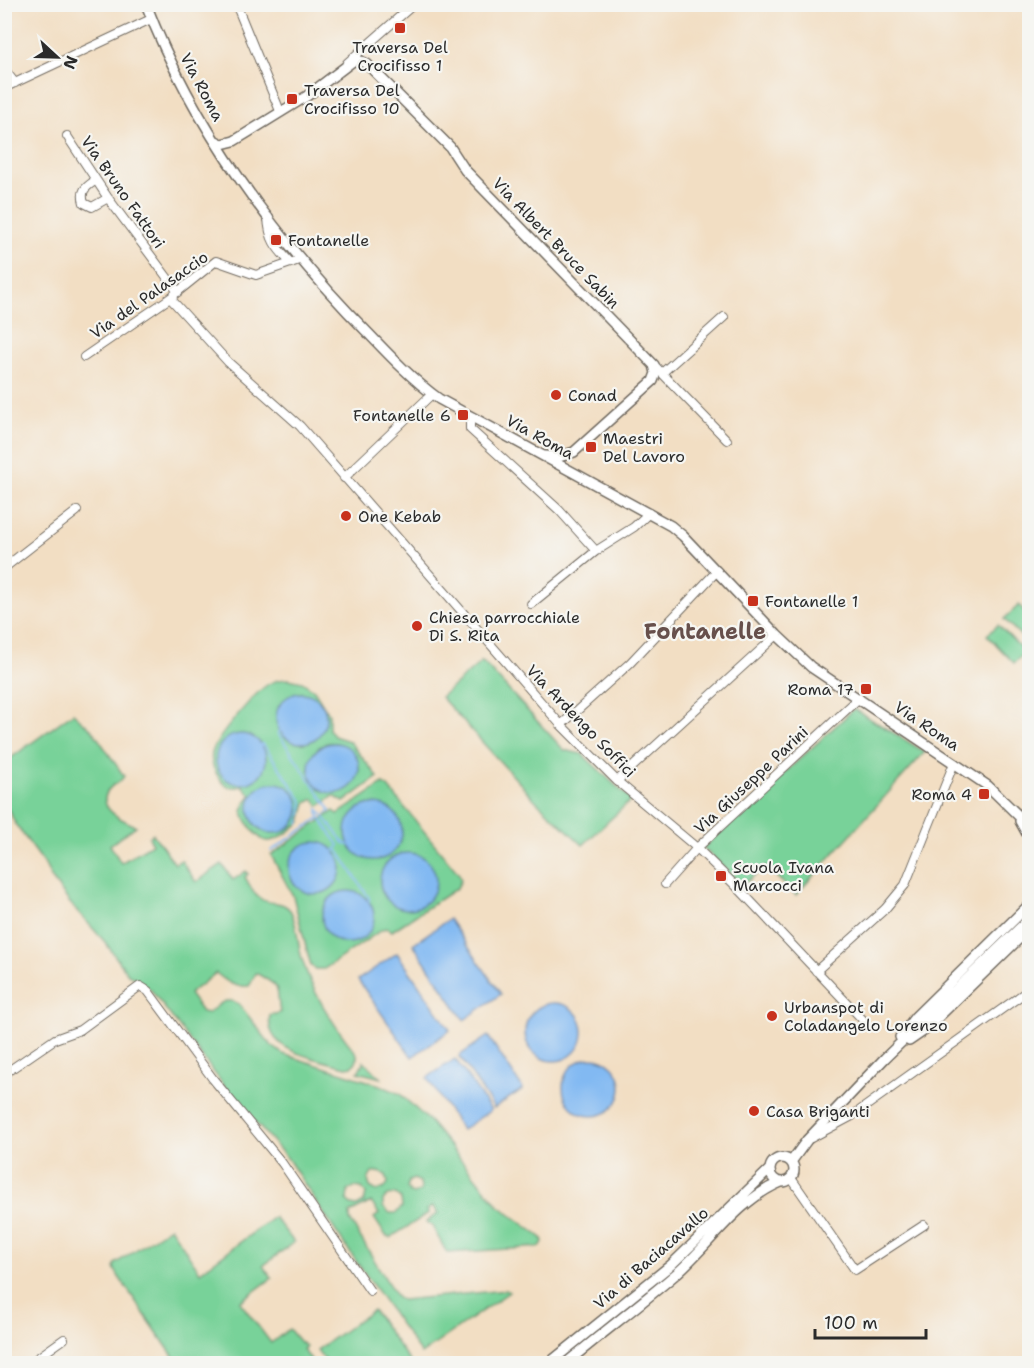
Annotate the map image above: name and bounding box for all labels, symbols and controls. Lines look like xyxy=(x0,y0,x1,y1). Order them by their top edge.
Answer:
marker: Traversa Del Crocifisso 1 xyxy=(393,21,407,35)
north arrow xyxy=(27,27,87,87)
place label: Traversa Del Crocifisso 1 xyxy=(352,37,448,76)
street label: Via Roma xyxy=(175,49,229,125)
text: N xyxy=(58,53,83,72)
place label: Traversa Del Crocifisso 10 xyxy=(304,80,400,119)
marker: Traversa Del Crocifisso 10 xyxy=(285,92,299,106)
street label: Via Bruno Fattori xyxy=(76,131,170,253)
street label: Via Albert Bruce Sabin xyxy=(488,173,624,313)
place label: Fontanelle xyxy=(288,230,369,251)
marker: Fontanelle xyxy=(269,233,283,247)
street label: Via del Palasaccio xyxy=(86,246,212,344)
place label: Conad xyxy=(568,385,617,406)
marker: Conad xyxy=(549,388,563,402)
place label: Fontanelle 6 xyxy=(353,405,451,426)
marker: Fontanelle 6 xyxy=(456,408,470,422)
street label: Via Roma xyxy=(502,410,578,464)
place label: Maestri Del Lavoro xyxy=(603,428,685,467)
marker: Maestri Del Lavoro xyxy=(584,440,598,454)
place label: One Kebab xyxy=(358,506,441,527)
marker: One Kebab xyxy=(339,509,353,523)
place label: Fontanelle 1 xyxy=(765,591,858,612)
marker: Fontanelle 1 xyxy=(746,594,760,608)
place label: Chiesa parrocchiale Di S. Rita xyxy=(429,607,580,646)
district label: Fontanelle xyxy=(644,617,766,646)
marker: Chiesa parrocchiale Di S. Rita xyxy=(410,619,424,633)
street label: Via Ardengo Soffici xyxy=(522,660,640,782)
place label: Roma 17 xyxy=(788,679,854,700)
marker: Roma 17 xyxy=(859,682,873,696)
street label: Via Roma xyxy=(890,696,964,756)
street label: Via Giuseppe Parini xyxy=(689,722,813,838)
place label: Roma 4 xyxy=(911,784,972,805)
marker: Roma 4 xyxy=(977,787,991,801)
place label: Scuola Ivana Marcocci xyxy=(733,857,834,896)
marker: Scuola Ivana Marcocci xyxy=(714,869,728,883)
place label: Urbanspot di Coladangelo Lorenzo xyxy=(784,997,948,1036)
marker: Urbanspot di Coladangelo Lorenzo xyxy=(765,1009,779,1023)
place label: Casa Briganti xyxy=(766,1101,870,1122)
marker: Casa Briganti xyxy=(747,1104,761,1118)
street label: Via di Baciacavallo xyxy=(589,1202,713,1314)
scale bar xyxy=(815,1302,926,1340)
text: 100 m xyxy=(824,1311,878,1335)

